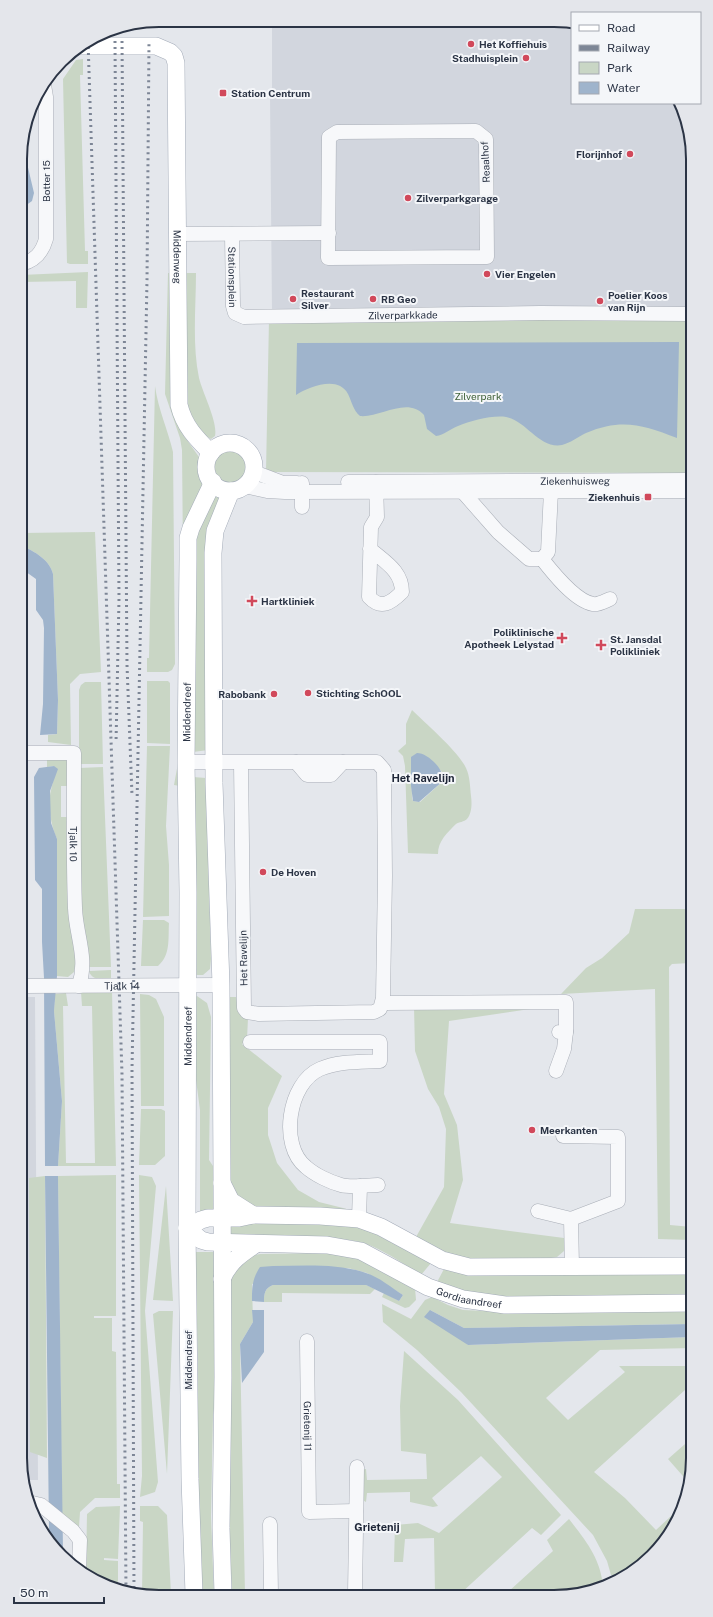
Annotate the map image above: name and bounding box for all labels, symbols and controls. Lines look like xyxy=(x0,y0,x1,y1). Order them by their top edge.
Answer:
legend xyxy=(571,12,701,104)
text: Road xyxy=(607,21,635,35)
place label: Het Koffiehuis xyxy=(479,38,547,50)
marker: Het Koffiehuis xyxy=(466,39,476,49)
text: Railway xyxy=(607,41,651,55)
place label: Stadhuisplein xyxy=(452,52,518,64)
marker: Stadhuisplein xyxy=(521,53,531,63)
text: Park xyxy=(607,61,633,75)
text: Water xyxy=(607,81,641,95)
place label: Station Centrum xyxy=(231,87,310,99)
marker: Station Centrum xyxy=(218,88,228,98)
street label: Reaalhof xyxy=(478,141,492,183)
place label: Florijnhof xyxy=(576,148,622,160)
marker: Florijnhof xyxy=(625,149,635,159)
street label: Botter 15 xyxy=(40,160,52,202)
place label: Zilverparkgarage xyxy=(416,192,498,204)
marker: Zilverparkgarage xyxy=(403,193,413,203)
street label: Middenweg xyxy=(171,230,184,284)
street label: Stationsplein xyxy=(226,246,239,308)
place label: Vier Engelen xyxy=(495,268,556,280)
marker: Vier Engelen xyxy=(482,269,492,279)
place label: Restaurant Silver xyxy=(301,287,354,311)
place label: Poelier Koos van Rijn xyxy=(608,289,668,313)
place label: RB Geo xyxy=(381,293,416,305)
marker: Restaurant Silver xyxy=(288,294,298,304)
marker: RB Geo xyxy=(368,294,378,304)
marker: Poelier Koos van Rijn xyxy=(595,296,605,306)
street label: Zilverparkkade xyxy=(368,308,438,321)
park label: Zilverpark xyxy=(454,390,502,402)
street label: Ziekenhuisweg xyxy=(540,474,610,487)
place label: Ziekenhuis xyxy=(588,491,640,503)
marker: Ziekenhuis xyxy=(643,492,653,502)
marker: Hartkliniek xyxy=(246,595,258,607)
place label: Hartkliniek xyxy=(261,595,315,607)
place label: Poliklinische Apotheek Lelystad xyxy=(464,626,554,650)
marker: Poliklinische Apotheek Lelystad xyxy=(557,633,567,643)
place label: St. Jansdal Polikliniek xyxy=(610,633,662,657)
marker: St. Jansdal Polikliniek xyxy=(595,639,607,651)
street label: Middendreef xyxy=(180,682,193,742)
place label: Stichting SchOOL xyxy=(316,687,402,699)
place label: Rabobank xyxy=(218,688,266,700)
marker: Stichting SchOOL xyxy=(303,688,313,698)
marker: Rabobank xyxy=(269,689,279,699)
district label: Het Ravelijn xyxy=(391,772,455,784)
street label: Tjalk 10 xyxy=(68,826,80,862)
place label: De Hoven xyxy=(271,866,316,878)
marker: De Hoven xyxy=(258,867,268,877)
street label: Het Ravelijn xyxy=(237,930,249,986)
street label: Tjalk 14 xyxy=(104,979,140,992)
street label: Middendreef xyxy=(181,1006,194,1066)
place label: Meerkanten xyxy=(540,1124,597,1136)
marker: Meerkanten xyxy=(527,1125,537,1135)
street label: Gordiaandreef xyxy=(435,1284,503,1310)
street label: Middendreef xyxy=(182,1330,194,1390)
street label: Grietenij 11 xyxy=(302,1401,314,1451)
district label: Grietenij xyxy=(354,1521,400,1533)
scale bar xyxy=(14,1579,104,1605)
text: 50 m xyxy=(20,1586,48,1600)

